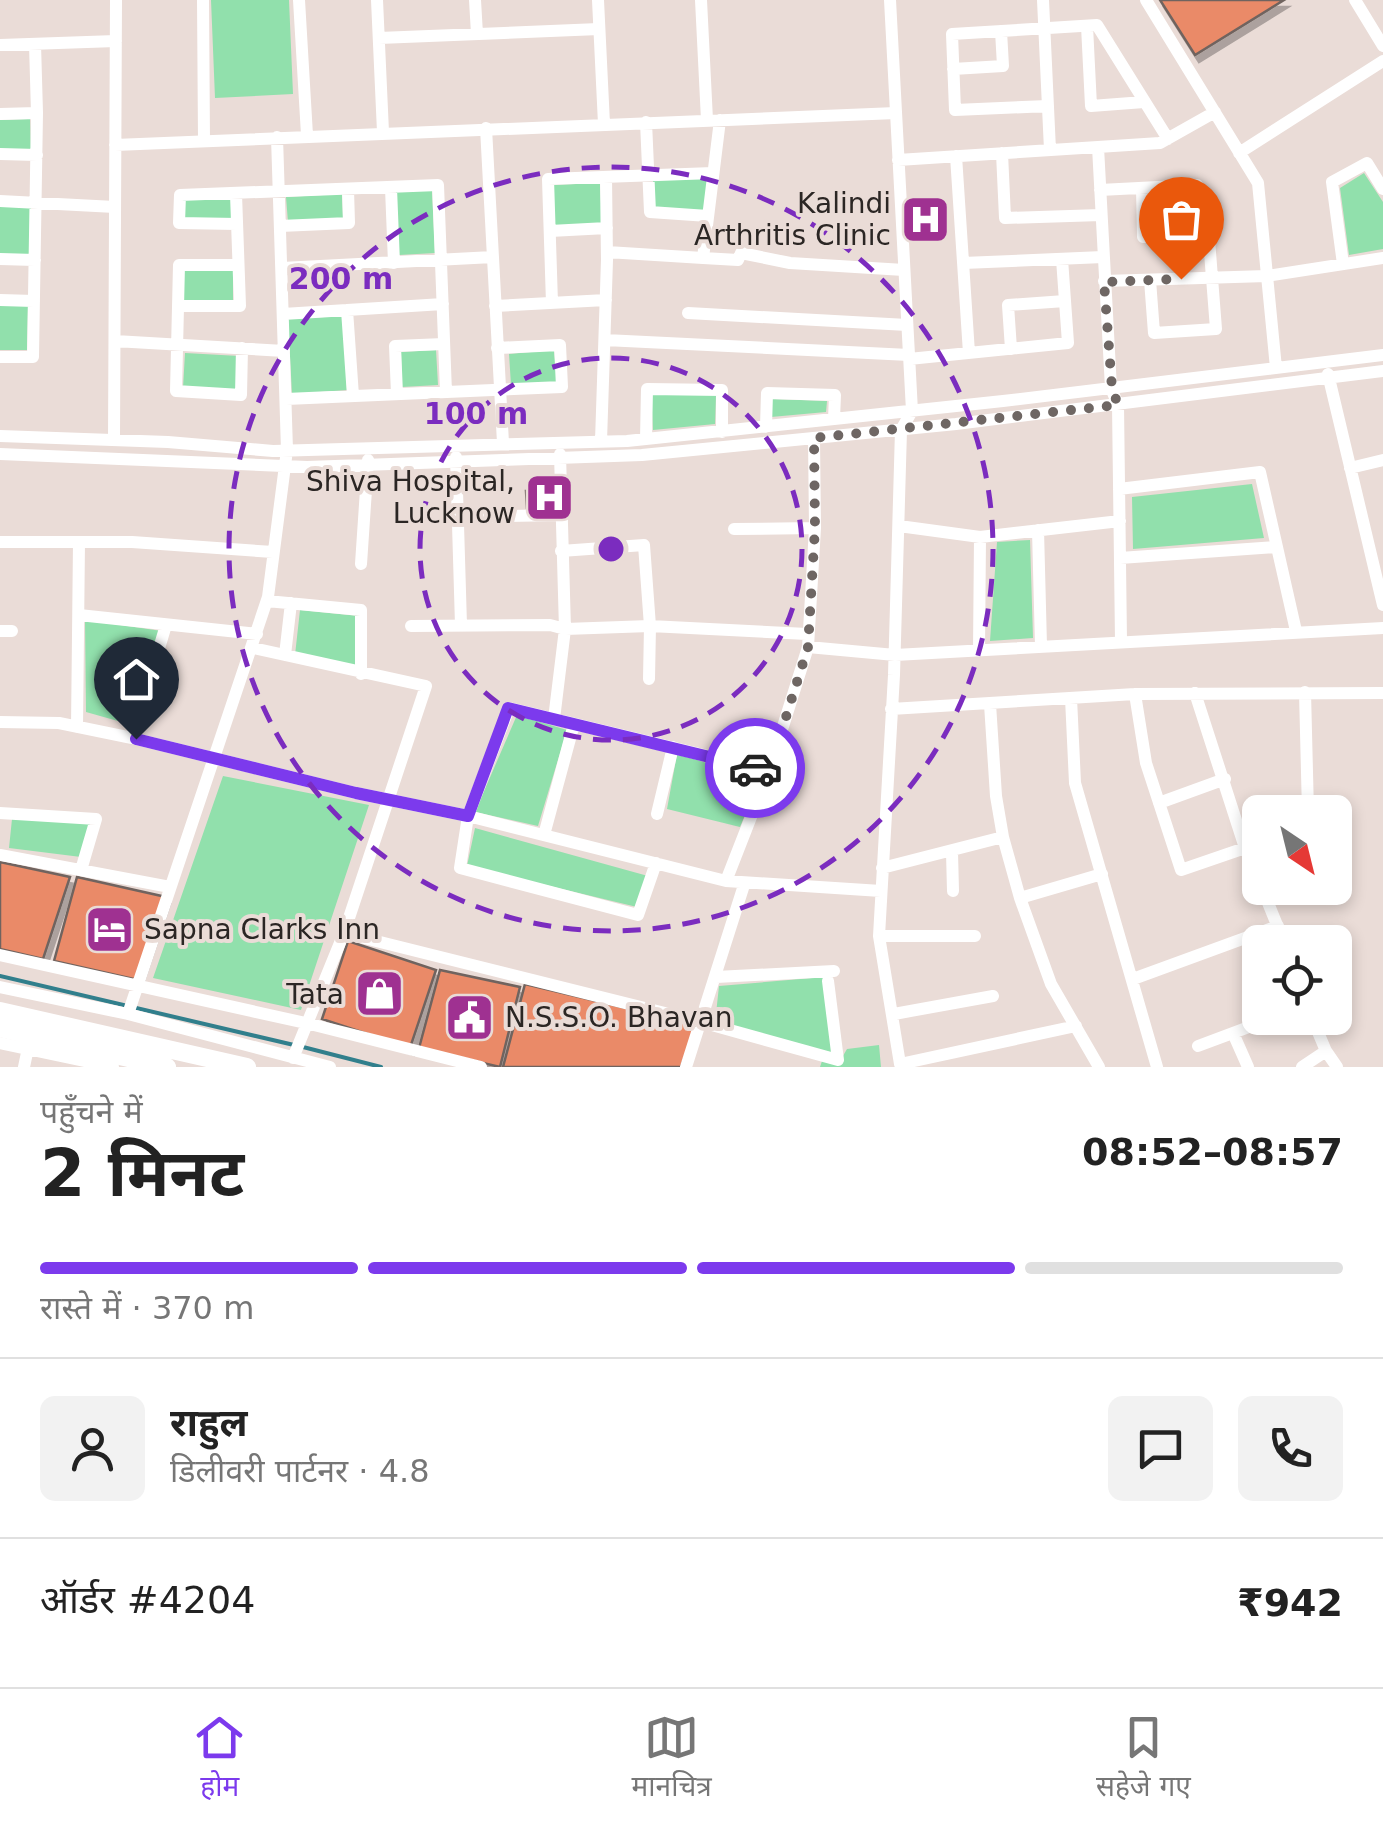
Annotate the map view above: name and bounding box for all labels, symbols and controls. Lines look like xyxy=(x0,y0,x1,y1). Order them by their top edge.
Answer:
pin xyxy=(1139,177,1224,280)
place label: Kalindi Arthritis Clinic xyxy=(694,187,891,252)
icon: bag xyxy=(1154,192,1209,247)
hospital icon: Kalindi Arthritis Clinic xyxy=(900,193,952,245)
text: 200 m xyxy=(289,261,393,296)
text: 100 m xyxy=(424,396,528,431)
place label: Shiva Hospital, Lucknow xyxy=(306,465,515,530)
hospital icon: Shiva Hospital, Lucknow xyxy=(524,471,576,523)
centre of rings xyxy=(593,531,629,567)
pin xyxy=(94,637,179,740)
icon: home xyxy=(109,652,164,707)
courier xyxy=(705,718,805,818)
icon: car xyxy=(728,741,783,796)
north arrow xyxy=(1242,795,1352,905)
map controls xyxy=(1242,795,1352,1035)
hotel icon: Sapna Clarks Inn xyxy=(83,903,135,955)
place label: Sapna Clarks Inn xyxy=(144,913,380,946)
button: locate xyxy=(1242,925,1352,1035)
shop icon: Tata xyxy=(353,968,405,1020)
place label: Tata xyxy=(285,978,344,1011)
public building icon: N.S.S.O. Bhavan xyxy=(444,991,496,1043)
place label: N.S.S.O. Bhavan xyxy=(505,1001,733,1034)
text: पहुँचने में xyxy=(40,1093,143,1131)
text: 08:52–08:57 xyxy=(1082,1130,1343,1174)
text: 2 मिनट xyxy=(40,1136,244,1211)
text: रास्ते में · 370 m xyxy=(40,1289,254,1327)
button: person xyxy=(40,1396,145,1501)
button: chat xyxy=(1108,1396,1213,1501)
button: phone xyxy=(1238,1396,1343,1501)
text: राहुल xyxy=(170,1401,247,1445)
text: डिलीवरी पार्टनर · 4.8 xyxy=(170,1452,430,1490)
text: ऑर्डर #4204 xyxy=(40,1578,255,1622)
text: ₹942 xyxy=(1237,1581,1343,1625)
tab: होम xyxy=(192,1710,247,1807)
tab: मानचित्र xyxy=(632,1710,712,1807)
tab: सहेजे गए xyxy=(1096,1710,1191,1807)

